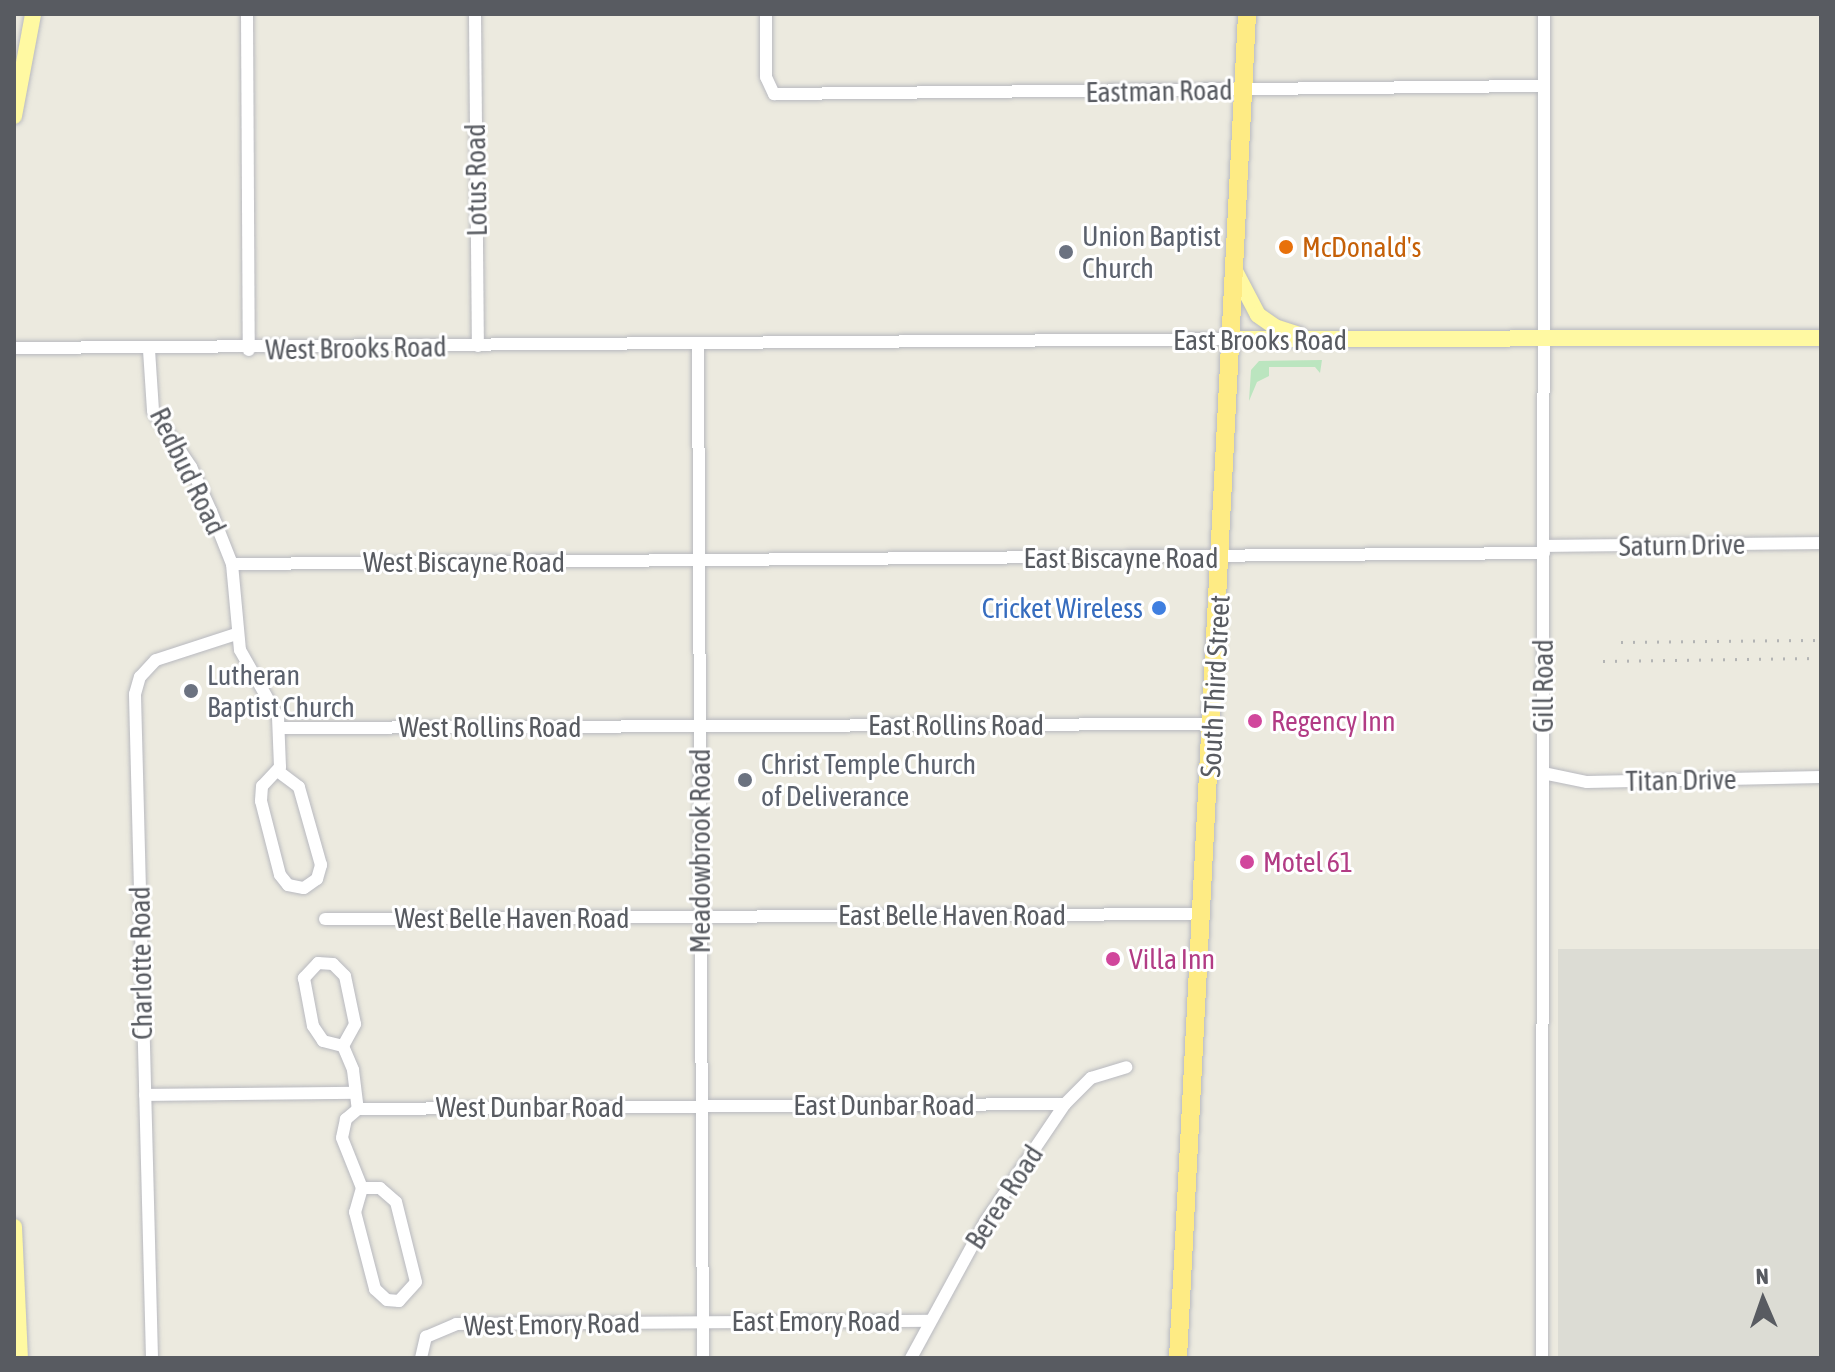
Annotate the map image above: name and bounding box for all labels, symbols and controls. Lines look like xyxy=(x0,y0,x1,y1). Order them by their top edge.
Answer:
street label: Eastman Road xyxy=(1085,73,1233,109)
street label: Lotus Road xyxy=(458,123,494,237)
place label: Union Baptist Church xyxy=(1082,219,1221,285)
place label: McDonald's xyxy=(1302,230,1421,264)
marker: McDonald's xyxy=(1277,238,1295,256)
marker: Union Baptist Church xyxy=(1057,243,1075,261)
street label: East Brooks Road xyxy=(1173,323,1347,357)
street label: West Brooks Road xyxy=(265,330,447,366)
street label: Redbud Road xyxy=(143,402,233,540)
street label: Saturn Drive xyxy=(1619,527,1745,563)
street label: East Biscayne Road xyxy=(1024,541,1218,575)
street label: West Biscayne Road xyxy=(363,545,565,579)
place label: Cricket Wireless xyxy=(982,591,1143,625)
street label: South Third Street xyxy=(1193,594,1237,778)
marker: Cricket Wireless xyxy=(1150,599,1168,617)
street label: Gill Road xyxy=(1526,639,1560,733)
place label: Lutheran Baptist Church xyxy=(207,658,355,724)
marker: Lutheran Baptist Church xyxy=(182,682,200,700)
place label: Regency Inn xyxy=(1271,704,1396,738)
street label: East Rollins Road xyxy=(868,708,1044,742)
street label: West Rollins Road xyxy=(398,710,582,744)
marker: Regency Inn xyxy=(1246,712,1264,730)
place label: Christ Temple Church of Deliverance xyxy=(761,747,976,813)
street label: Meadowbrook Road xyxy=(683,749,717,953)
street label: Titan Drive xyxy=(1625,762,1737,798)
marker: Christ Temple Church of Deliverance xyxy=(736,771,754,789)
place label: Motel 61 xyxy=(1263,845,1353,879)
marker: Motel 61 xyxy=(1238,853,1256,871)
street label: Charlotte Road xyxy=(123,886,159,1040)
street label: East Belle Haven Road xyxy=(838,898,1066,932)
street label: West Belle Haven Road xyxy=(394,901,630,935)
place label: Villa Inn xyxy=(1129,942,1215,976)
marker: Villa Inn xyxy=(1104,950,1122,968)
street label: East Dunbar Road xyxy=(793,1088,975,1122)
street label: West Dunbar Road xyxy=(436,1090,624,1124)
street label: Berea Road xyxy=(958,1139,1050,1255)
north arrow xyxy=(1723,1260,1803,1340)
text: N xyxy=(1755,1263,1769,1289)
street label: East Emory Road xyxy=(731,1304,901,1338)
street label: West Emory Road xyxy=(464,1306,640,1342)

